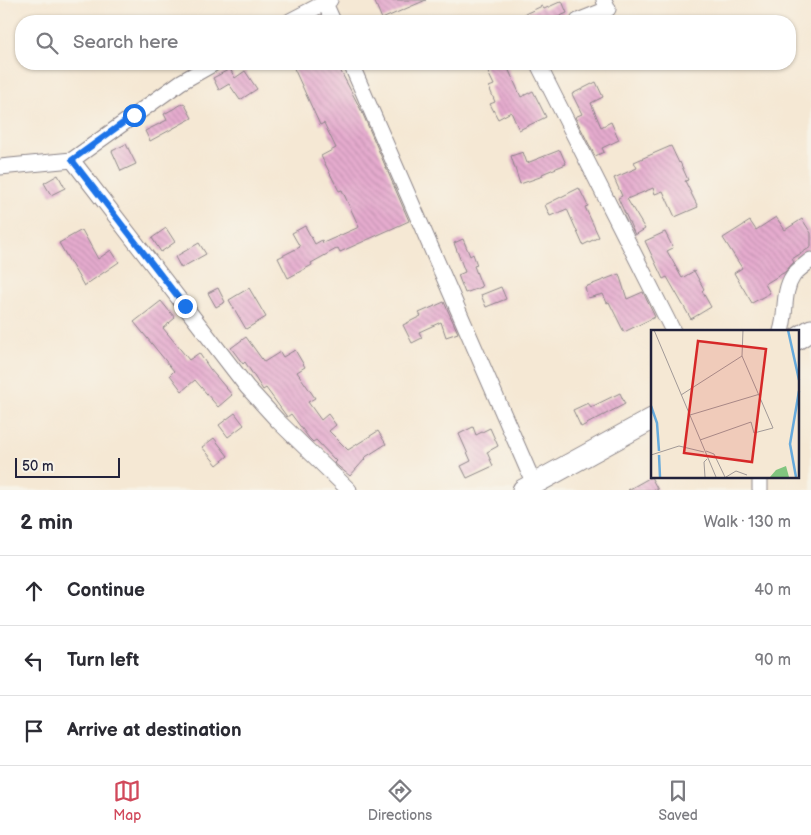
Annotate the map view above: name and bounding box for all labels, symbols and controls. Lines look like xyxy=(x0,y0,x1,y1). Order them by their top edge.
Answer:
search box xyxy=(15,15,796,70)
icon: search xyxy=(33,29,61,57)
text: Search here xyxy=(73,31,178,54)
route start xyxy=(123,104,146,127)
route end xyxy=(174,295,197,318)
inset map xyxy=(651,330,798,478)
scale bar xyxy=(15,455,120,478)
text: 50 m xyxy=(22,458,54,475)
text: 2 min xyxy=(20,510,73,535)
text: Walk · 130 m xyxy=(703,513,791,532)
icon: ahead xyxy=(20,577,48,605)
text: Continue xyxy=(67,579,145,602)
text: 40 m xyxy=(754,581,791,600)
icon: left xyxy=(20,647,48,675)
text: Turn left xyxy=(67,649,139,672)
text: 90 m xyxy=(755,651,791,670)
icon: arrive xyxy=(20,717,48,745)
text: Arrive at destination xyxy=(67,719,242,742)
tab: Map xyxy=(113,777,141,824)
tab: Directions xyxy=(368,777,432,824)
tab: Saved xyxy=(658,777,698,824)

